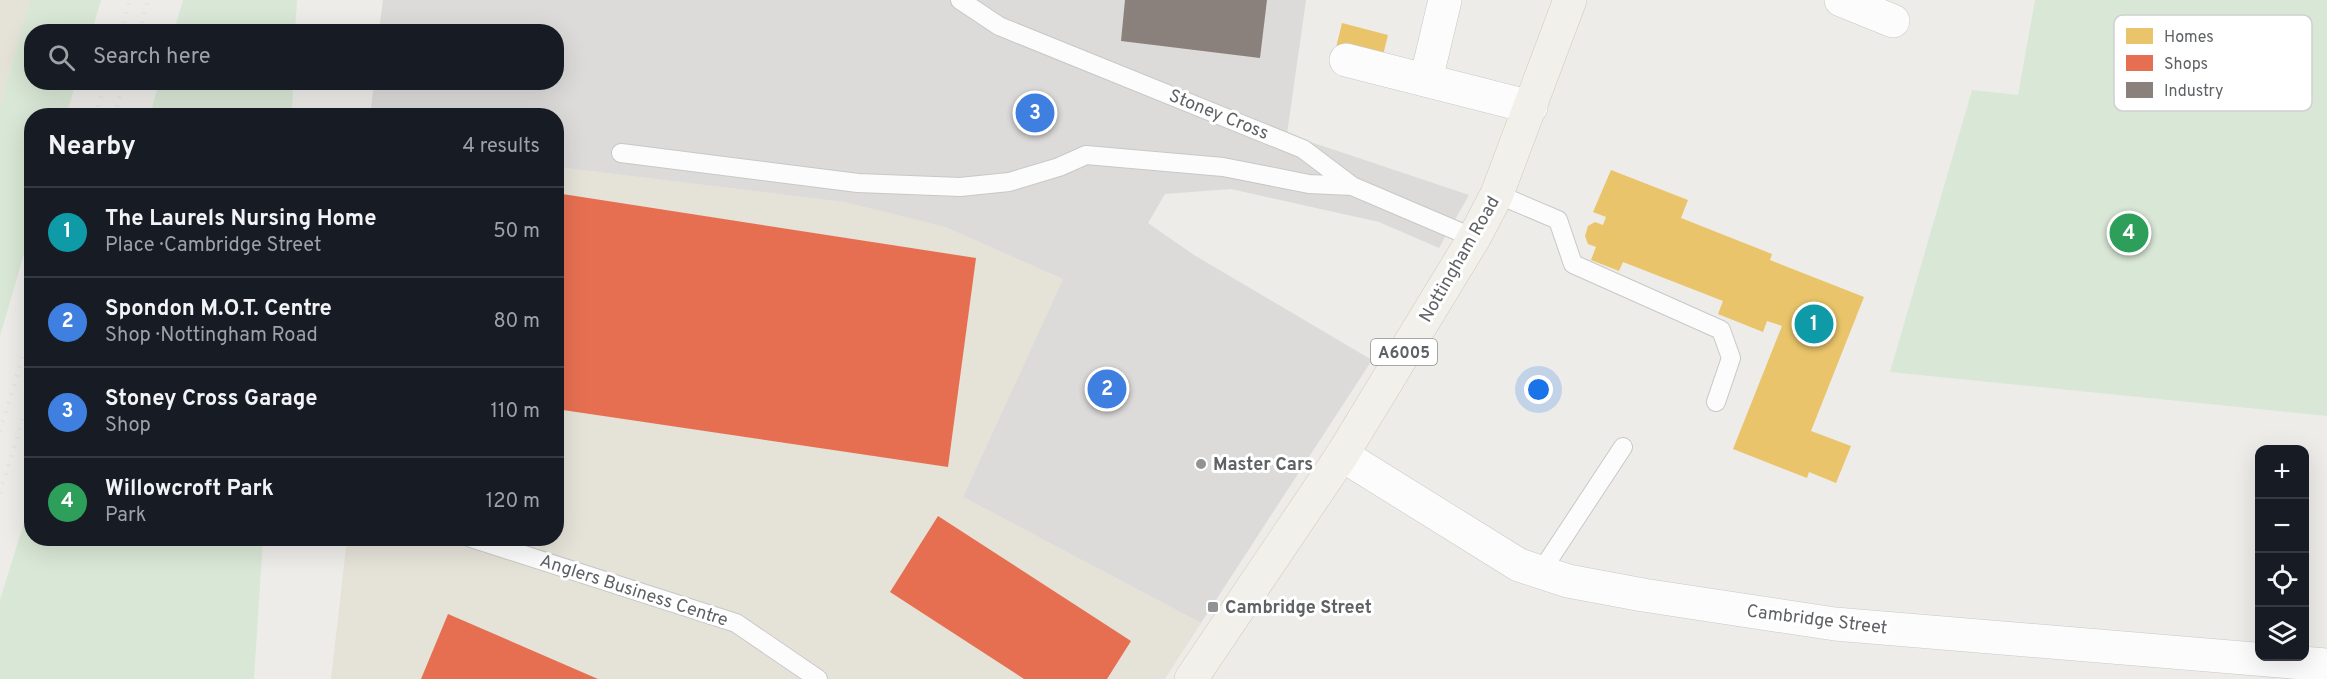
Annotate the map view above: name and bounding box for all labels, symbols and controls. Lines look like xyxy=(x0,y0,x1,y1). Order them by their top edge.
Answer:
legend xyxy=(2114,15,2312,111)
search box xyxy=(24,24,564,90)
text: Homes xyxy=(2164,28,2214,48)
icon: search xyxy=(45,41,78,74)
text: Search here xyxy=(93,44,211,71)
text: Shops xyxy=(2164,55,2208,75)
text: Industry xyxy=(2164,82,2223,102)
street label: Stoney Cross xyxy=(1165,85,1272,146)
pin: 3 xyxy=(1016,90,1054,136)
text: Nearby xyxy=(48,131,136,164)
text: 4 results xyxy=(463,134,540,160)
street label: Nottingham Road xyxy=(1415,193,1506,327)
text: The Laurels Nursing Home xyxy=(105,206,376,233)
pin: 4 xyxy=(2110,210,2148,256)
text: 1 xyxy=(64,219,72,245)
text: 50 m xyxy=(493,219,540,245)
text: Place · Cambridge Street xyxy=(105,233,321,259)
text: Spondon M.O.T. Centre xyxy=(105,296,332,323)
pin: 1 xyxy=(1794,302,1834,346)
text: 2 xyxy=(61,309,74,335)
text: 80 m xyxy=(494,309,540,335)
text: Shop · Nottingham Road xyxy=(105,323,318,349)
road number: A6005 xyxy=(1371,339,1437,365)
pin: 2 xyxy=(1088,366,1126,412)
your location xyxy=(1524,375,1553,404)
text: Stoney Cross Garage xyxy=(105,386,318,413)
text: 3 xyxy=(62,399,74,425)
text: 110 m xyxy=(491,399,540,425)
text: Shop xyxy=(105,413,151,439)
map controls xyxy=(2255,445,2309,661)
button: + xyxy=(2255,445,2309,499)
place label: Master Cars xyxy=(1213,454,1313,477)
marker: Master Cars xyxy=(1194,457,1208,471)
text: Willowcroft Park xyxy=(105,476,274,503)
text: 4 xyxy=(61,489,74,515)
text: 120 m xyxy=(486,489,540,515)
button: − xyxy=(2255,499,2309,553)
text: Park xyxy=(105,503,146,529)
street label: Anglers Business Centre xyxy=(536,550,731,633)
button: locate xyxy=(2255,553,2309,607)
place label: Cambridge Street xyxy=(1225,597,1372,620)
marker: Cambridge Street xyxy=(1206,600,1220,614)
street label: Cambridge Street xyxy=(1745,600,1889,641)
button: layers xyxy=(2255,607,2309,661)

